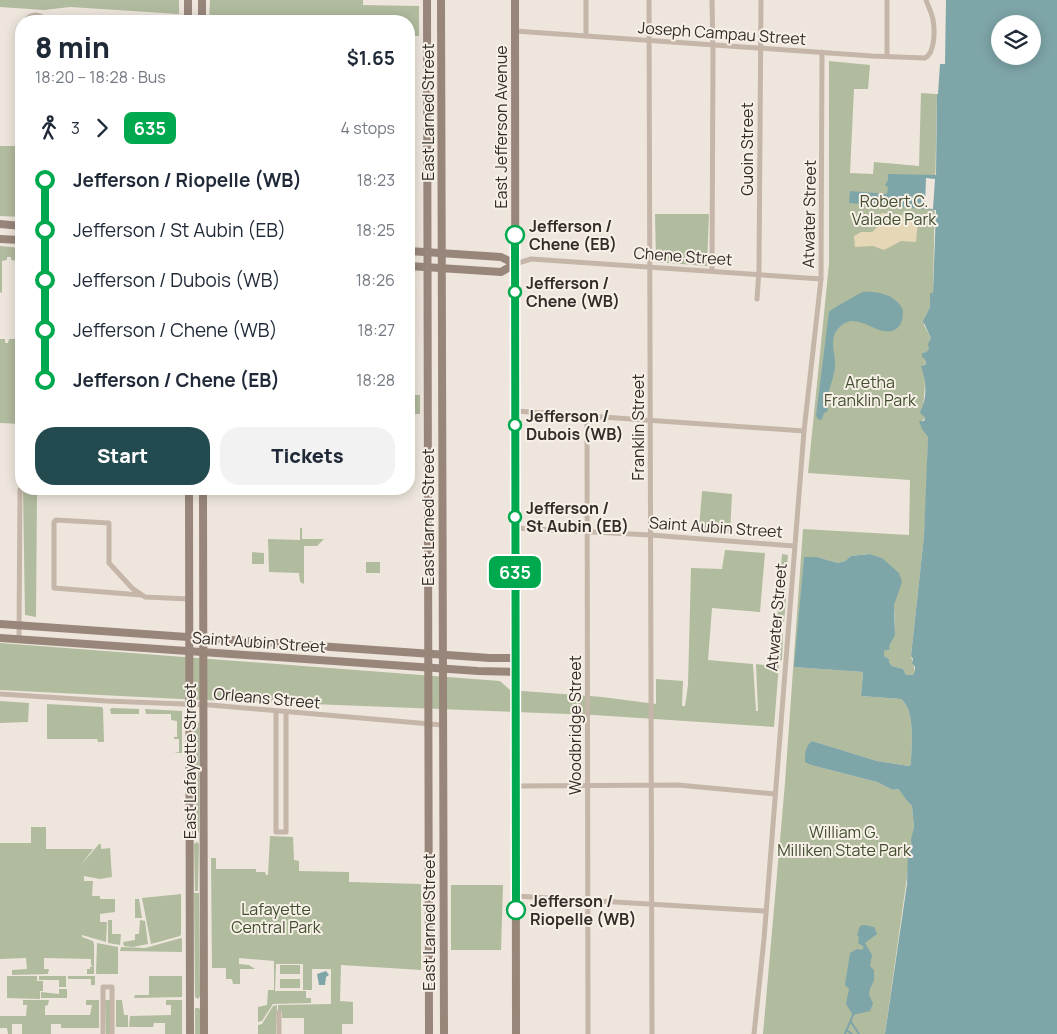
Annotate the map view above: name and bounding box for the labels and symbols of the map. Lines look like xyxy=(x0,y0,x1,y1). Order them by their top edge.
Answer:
street label: Joseph Campau Street xyxy=(637,16,807,50)
street label: East Larned Street xyxy=(417,43,439,181)
street label: East Jefferson Avenue xyxy=(490,45,512,209)
street label: Guoin Street xyxy=(736,102,758,196)
street label: Atwater Street xyxy=(797,160,821,268)
park label: Robert C. Valade Park xyxy=(852,190,937,230)
place label: Jefferson / Chene (EB) xyxy=(529,215,617,255)
marker: Jefferson / Chene (EB) xyxy=(505,225,525,245)
street label: Chene Street xyxy=(633,242,733,270)
place label: Jefferson / Chene (WB) xyxy=(526,272,620,312)
marker: Jefferson / Chene (WB) xyxy=(508,285,522,299)
park label: Aretha Franklin Park xyxy=(824,371,917,411)
street label: Franklin Street xyxy=(627,374,649,481)
place label: Jefferson / Dubois (WB) xyxy=(526,405,624,445)
marker: Jefferson / Dubois (WB) xyxy=(508,418,522,432)
street label: East Larned Street xyxy=(417,448,439,586)
place label: Jefferson / St Aubin (EB) xyxy=(526,497,629,537)
marker: Jefferson / St Aubin (EB) xyxy=(508,510,522,524)
street label: Saint Aubin Street xyxy=(648,511,784,543)
line badge: 635 xyxy=(486,556,544,588)
street label: Atwater Street xyxy=(760,562,792,672)
street label: Saint Aubin Street xyxy=(191,626,327,658)
street label: Woodbridge Street xyxy=(564,655,586,795)
street label: Orleans Street xyxy=(213,682,321,714)
street label: East Lafayette Street xyxy=(179,683,201,839)
park label: William G. Milliken State Park xyxy=(777,821,912,861)
street label: East Larned Street xyxy=(418,853,440,991)
place label: Jefferson / Riopelle (WB) xyxy=(530,890,636,930)
park label: Lafayette Central Park xyxy=(231,898,322,938)
marker: Jefferson / Riopelle (WB) xyxy=(506,900,526,920)

